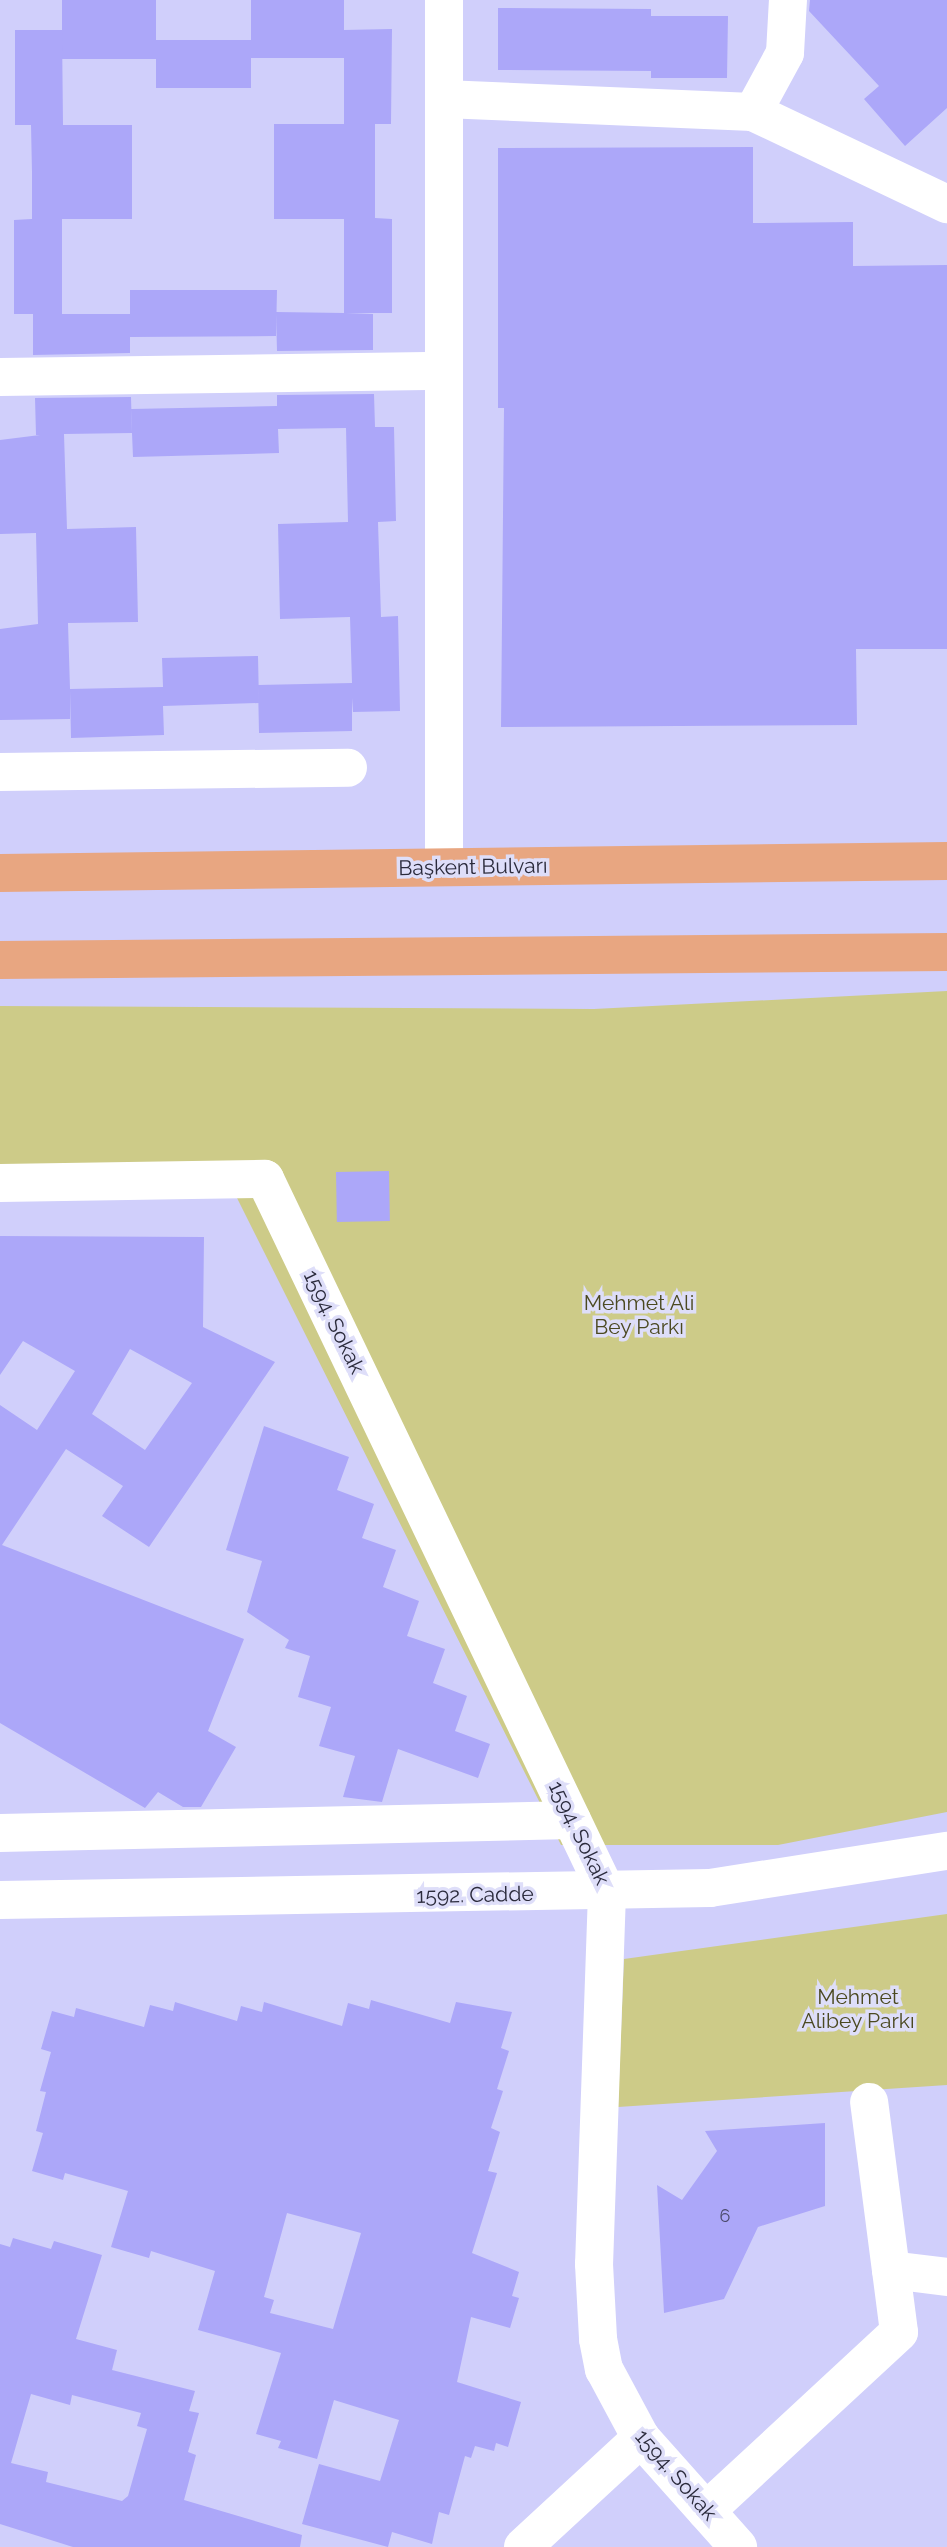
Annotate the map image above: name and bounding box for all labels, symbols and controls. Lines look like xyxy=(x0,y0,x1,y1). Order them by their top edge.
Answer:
street label: Başkent Bulvarı xyxy=(398,853,548,881)
street label: 1594. Sokak xyxy=(298,1266,370,1378)
park label: Mehmet Ali Bey Parkı xyxy=(583,1290,695,1340)
street label: 1594. Sokak xyxy=(543,1777,615,1889)
street label: 1592. Cadde xyxy=(416,1881,534,1909)
park label: Mehmet Alibey Parkı xyxy=(801,1984,915,2034)
house number: 6 xyxy=(720,2205,730,2227)
street label: 1594. Sokak xyxy=(630,2424,722,2526)

